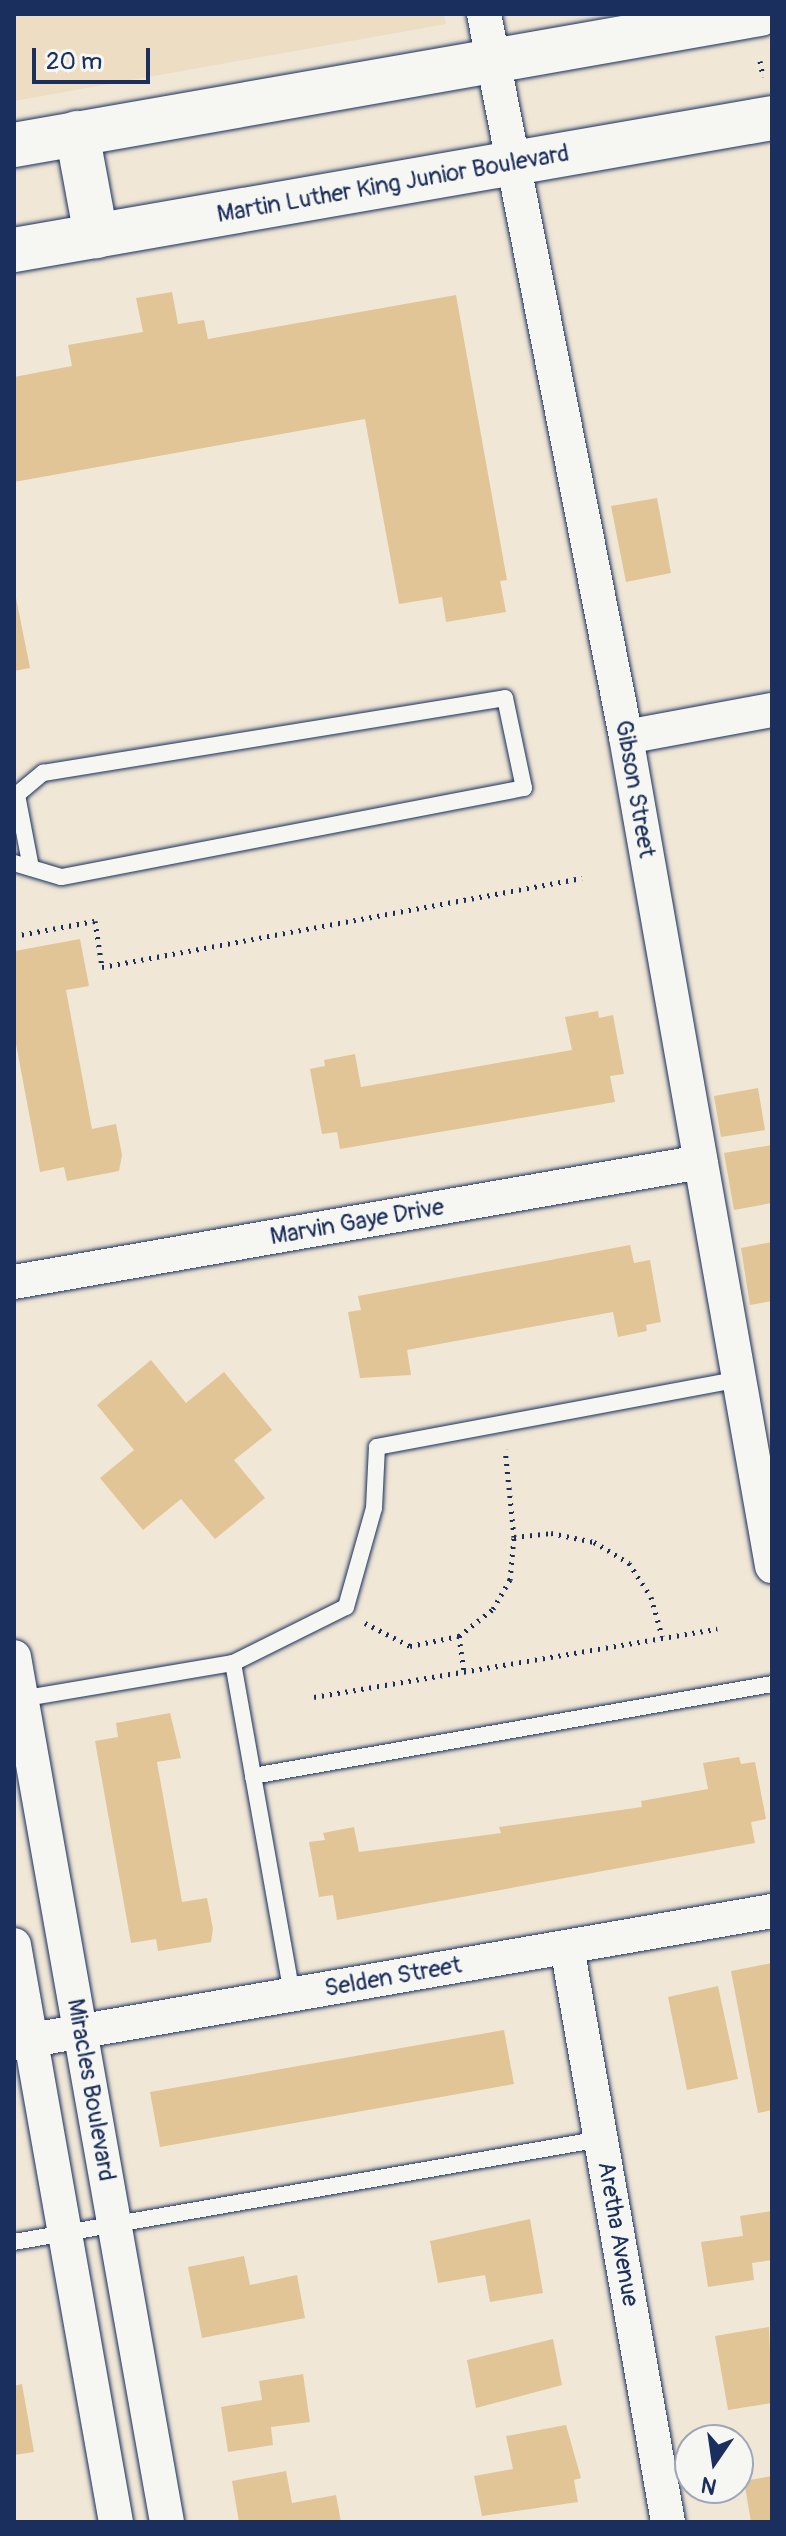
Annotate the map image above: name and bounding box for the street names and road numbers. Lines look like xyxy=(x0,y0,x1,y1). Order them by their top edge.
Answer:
street label: Martin Luther King Junior Boulevard xyxy=(215,139,571,229)
street label: Gibson Street xyxy=(609,718,661,860)
street label: Marvin Gaye Drive xyxy=(268,1193,446,1251)
street label: Selden Street xyxy=(322,1951,464,2003)
street label: Miracles Boulevard xyxy=(61,1996,121,2184)
street label: Aretha Avenue xyxy=(591,2159,645,2309)

